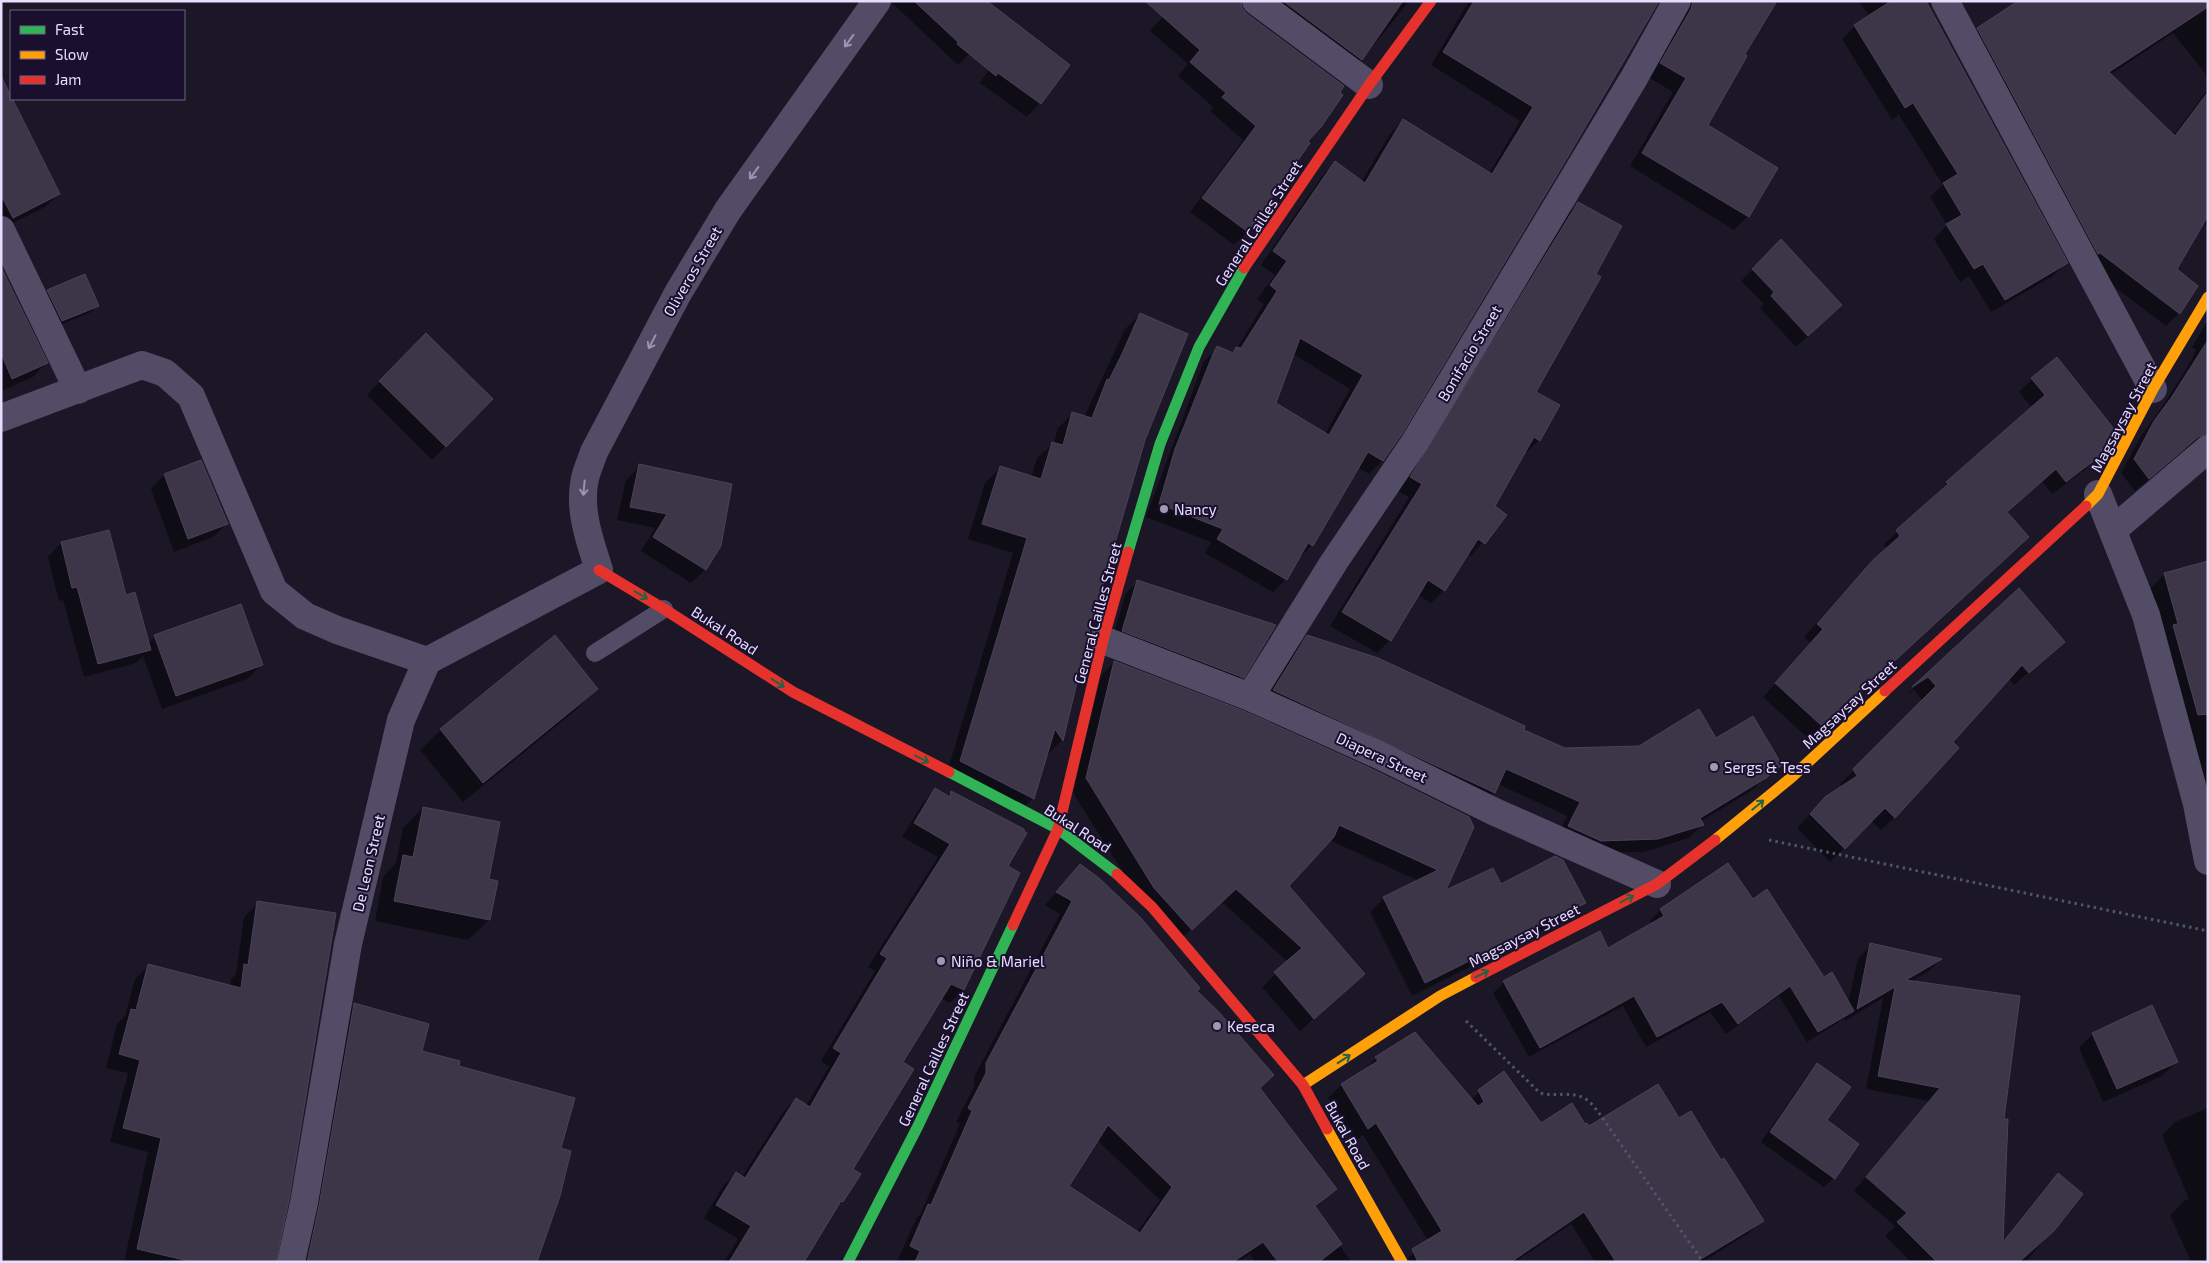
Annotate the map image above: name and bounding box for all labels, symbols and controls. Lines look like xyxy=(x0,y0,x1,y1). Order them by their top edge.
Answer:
legend xyxy=(10,10,185,100)
text: Fast xyxy=(55,20,85,38)
one-way arrow xyxy=(844,34,854,48)
text: Slow xyxy=(55,45,89,63)
text: Jam xyxy=(55,70,81,88)
street label: General Cailles Street xyxy=(1211,157,1305,289)
one-way arrow xyxy=(749,166,759,180)
street label: Oliveros Street xyxy=(659,222,725,319)
street label: Bonifacio Street xyxy=(1433,301,1505,404)
one-way arrow xyxy=(647,334,657,349)
street label: Magsaysay Street xyxy=(2086,359,2160,475)
one-way arrow xyxy=(579,480,589,496)
place label: Nancy xyxy=(1174,500,1217,518)
marker: Nancy xyxy=(1158,503,1170,515)
street label: General Cailles Street xyxy=(1069,540,1125,686)
one-way arrow xyxy=(634,591,648,601)
street label: Bukal Road xyxy=(688,602,762,658)
street label: Magsaysay Street xyxy=(1798,656,1900,752)
one-way arrow xyxy=(771,678,785,688)
street label: Diapera Street xyxy=(1334,728,1430,786)
one-way arrow xyxy=(914,755,929,764)
place label: Sergs & Tess xyxy=(1724,758,1811,776)
marker: Sergs & Tess xyxy=(1708,761,1720,773)
one-way arrow xyxy=(1752,799,1765,810)
street label: Bukal Road xyxy=(1041,800,1115,856)
street label: De Leon Street xyxy=(348,812,388,913)
one-way arrow xyxy=(1619,894,1634,903)
street label: Magsaysay Street xyxy=(1466,899,1583,971)
place label: Niño & Mariel xyxy=(951,952,1045,970)
marker: Niño & Mariel xyxy=(935,955,947,967)
one-way arrow xyxy=(1475,969,1490,979)
street label: General Cailles Street xyxy=(894,989,972,1129)
place label: Keseca xyxy=(1227,1017,1275,1035)
marker: Keseca xyxy=(1211,1020,1223,1032)
one-way arrow xyxy=(1337,1053,1351,1064)
street label: Bukal Road xyxy=(1322,1098,1374,1172)

